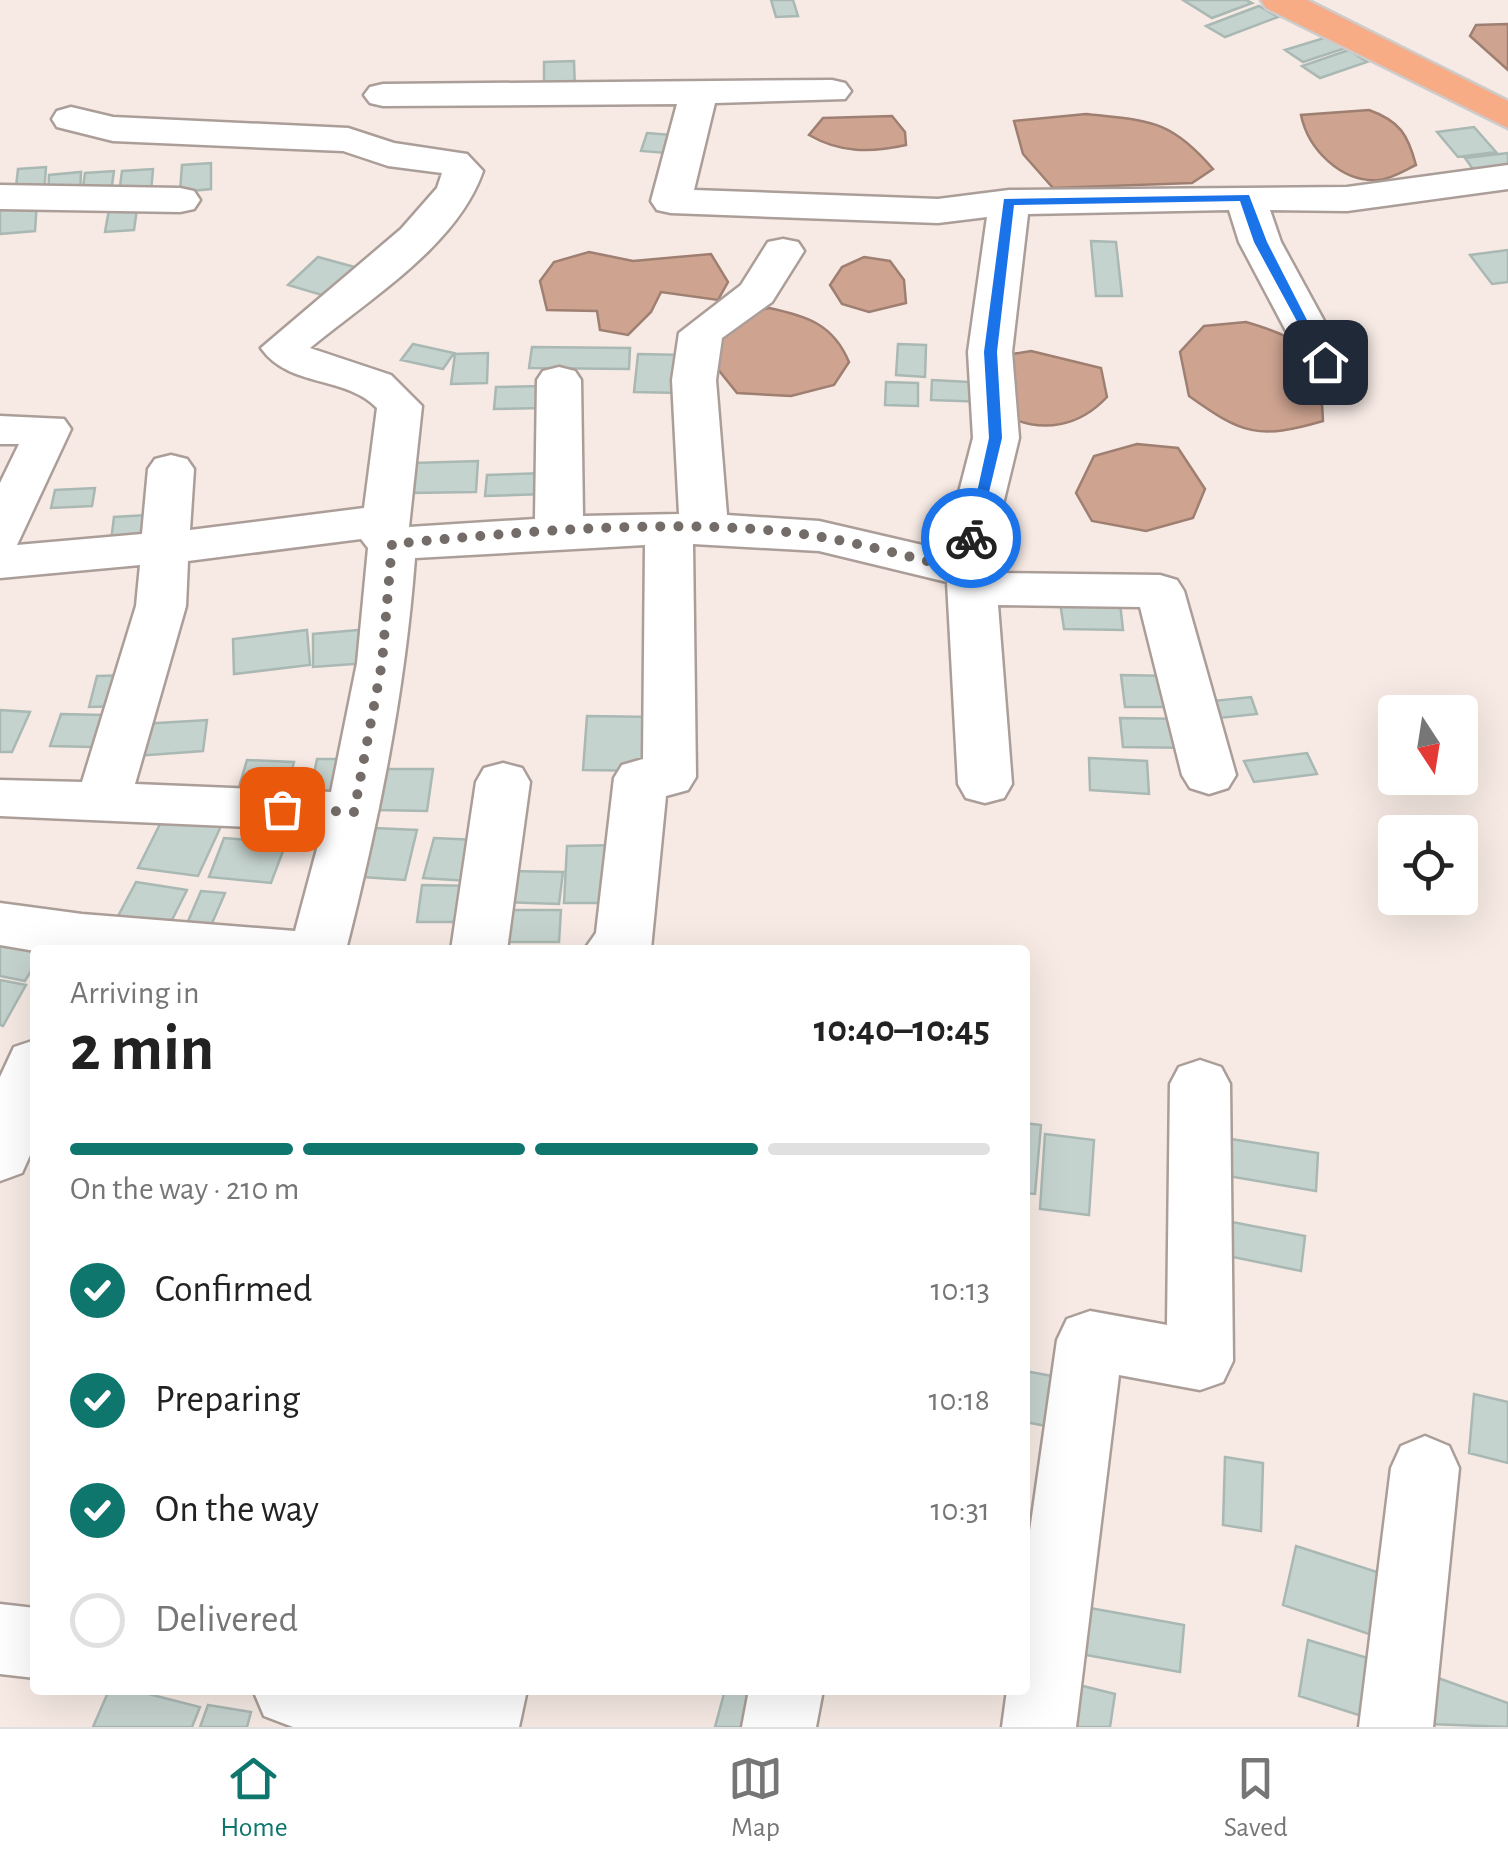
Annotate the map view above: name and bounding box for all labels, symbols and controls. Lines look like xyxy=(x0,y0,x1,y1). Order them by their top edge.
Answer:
pin xyxy=(1283,320,1368,405)
icon: home xyxy=(1298,335,1353,390)
courier xyxy=(921,488,1021,588)
icon: bike xyxy=(944,511,999,566)
north arrow xyxy=(1378,695,1478,795)
map controls xyxy=(1378,695,1478,915)
pin xyxy=(240,767,325,852)
icon: bag xyxy=(255,782,310,837)
button: locate xyxy=(1378,815,1478,915)
text: Arriving in xyxy=(70,977,199,1009)
text: 10:40–10:45 xyxy=(814,1011,990,1049)
text: 2 min xyxy=(70,1017,214,1082)
text: On the way · 210 m xyxy=(70,1173,299,1205)
icon: check xyxy=(70,1263,125,1318)
text: Confirmed xyxy=(155,1271,312,1309)
text: 10:13 xyxy=(931,1274,990,1306)
icon: check xyxy=(70,1373,125,1428)
text: Preparing xyxy=(155,1381,300,1419)
text: 10:18 xyxy=(929,1384,990,1416)
icon: check xyxy=(70,1483,125,1538)
text: On the way xyxy=(155,1491,319,1529)
text: 10:31 xyxy=(931,1494,990,1526)
text: Delivered xyxy=(155,1601,298,1639)
tab: Home xyxy=(220,1751,288,1845)
tab: Map xyxy=(728,1751,783,1845)
tab: Saved xyxy=(1224,1751,1288,1845)

